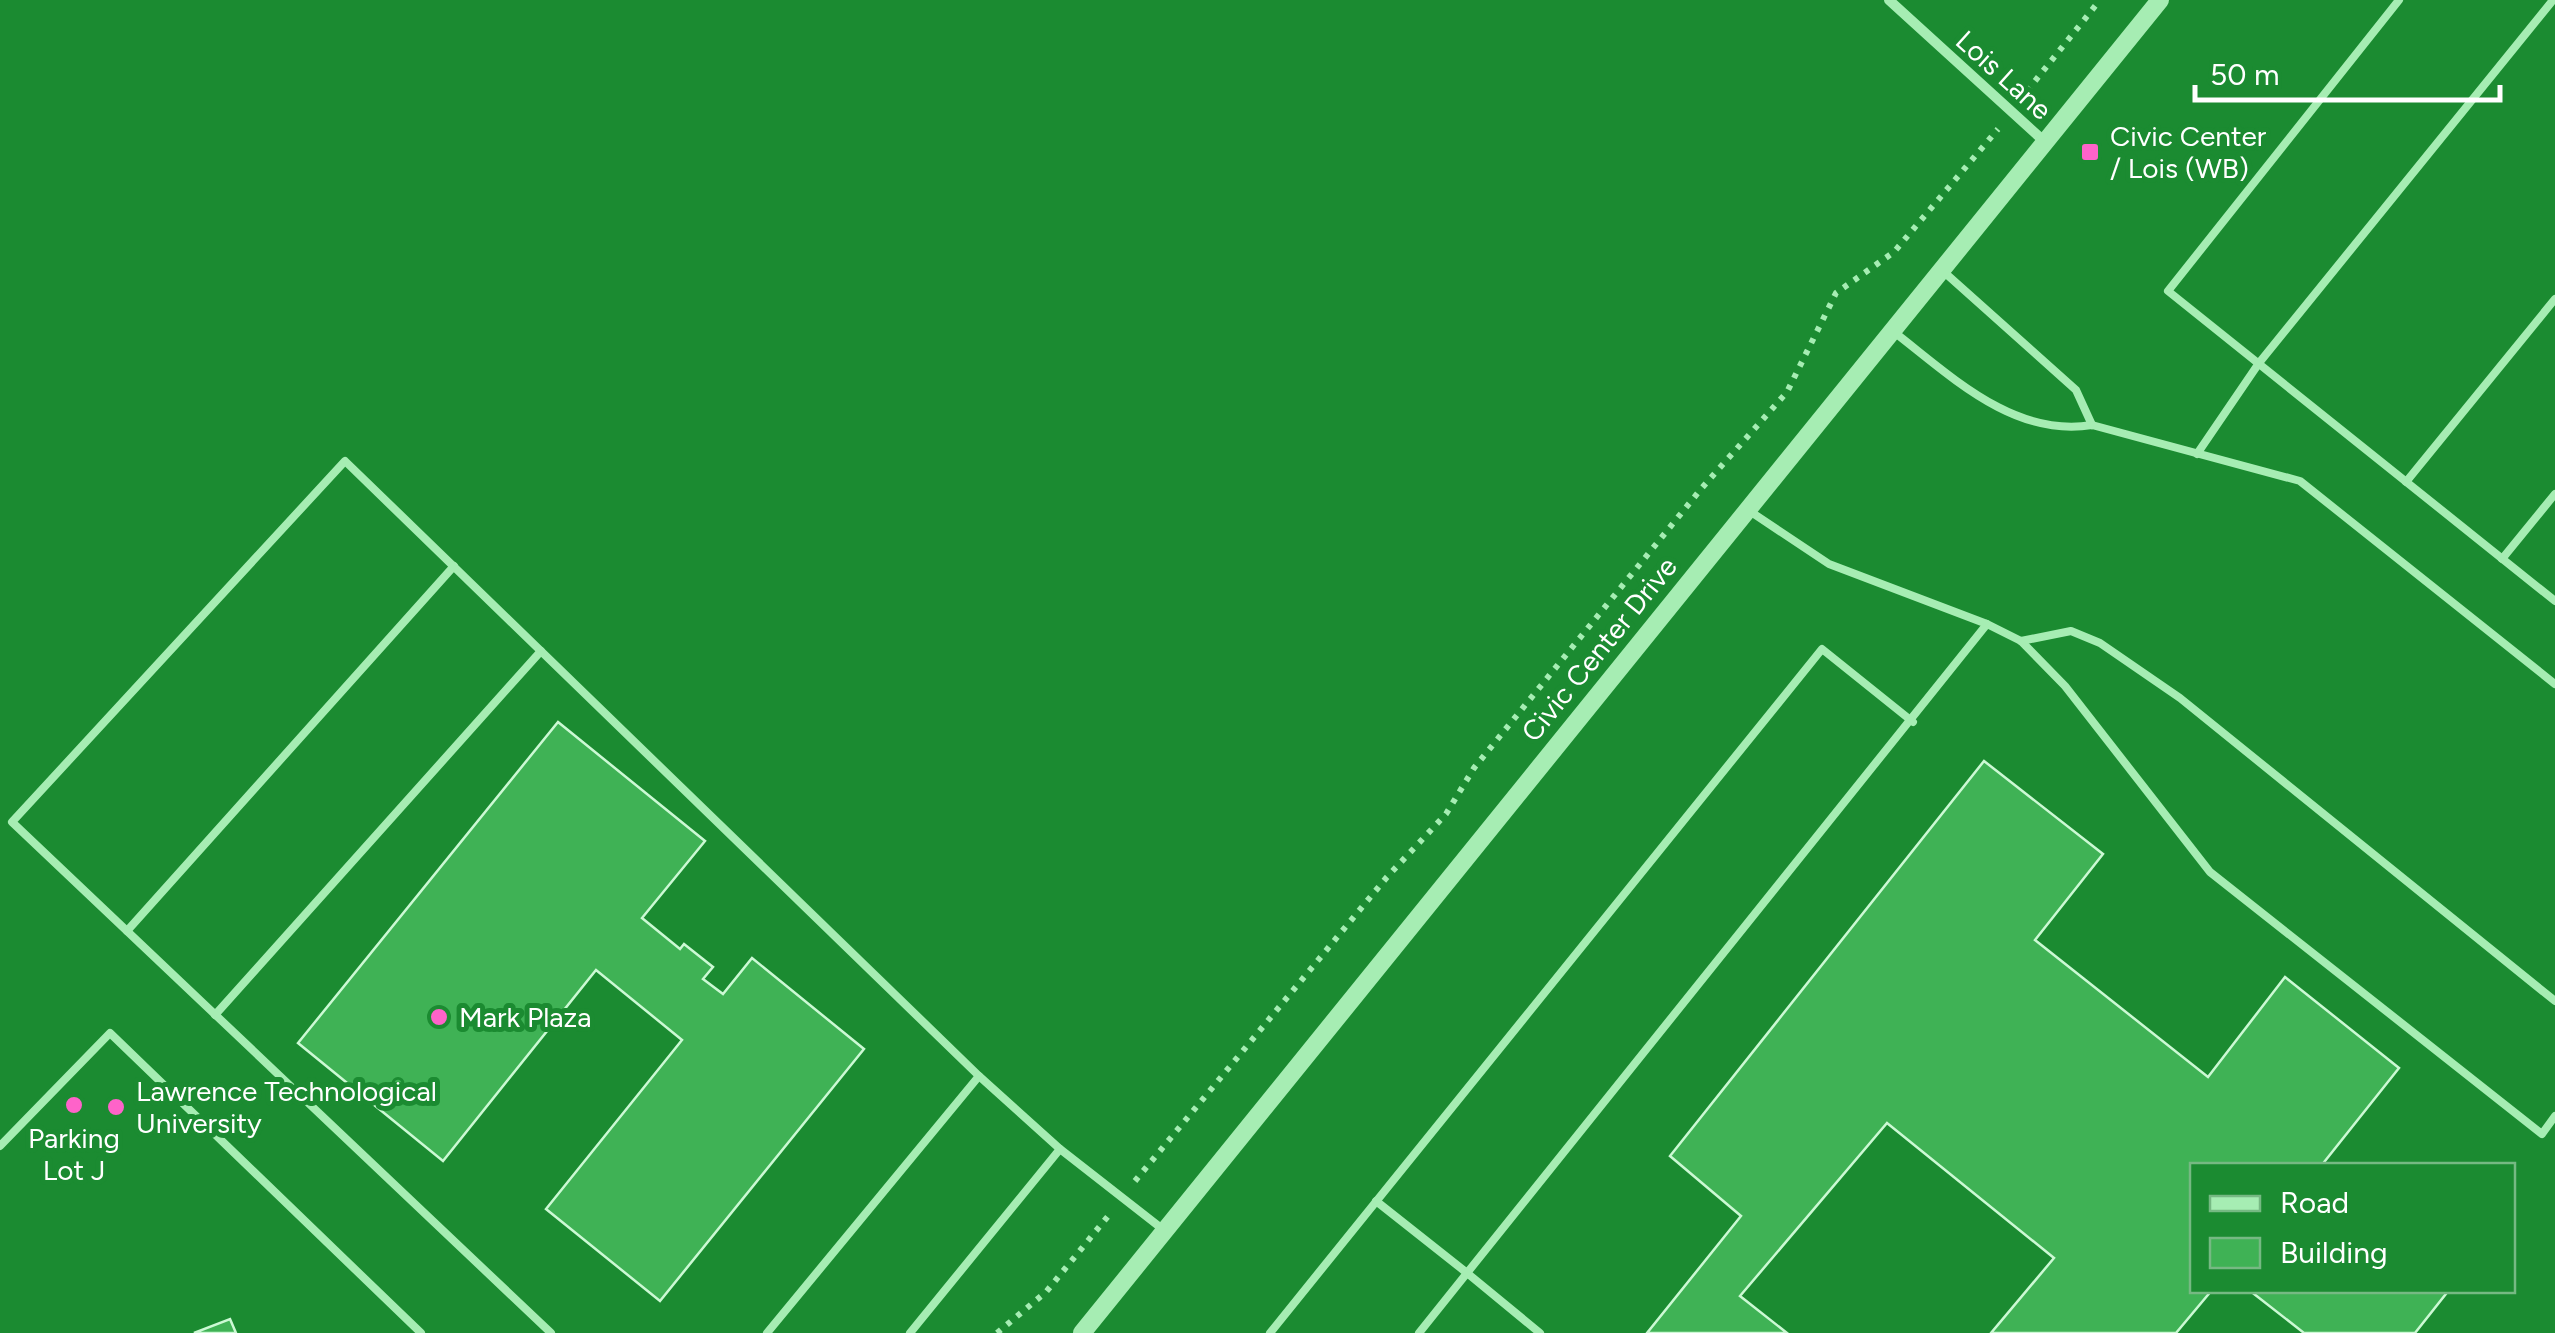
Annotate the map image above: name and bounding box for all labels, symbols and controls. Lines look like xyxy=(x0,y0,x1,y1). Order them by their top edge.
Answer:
street label: Lois Lane xyxy=(1949,23,2059,127)
scale bar xyxy=(2195,40,2500,102)
text: 50 m xyxy=(2210,56,2279,93)
place label: Civic Center / Lois (WB) xyxy=(2110,119,2267,185)
marker: Civic Center / Lois (WB) xyxy=(2079,141,2101,163)
street label: Civic Center Drive xyxy=(1514,550,1684,748)
place label: Mark Plaza xyxy=(459,1000,592,1034)
marker: Mark Plaza xyxy=(428,1006,450,1028)
place label: Lawrence Technological University xyxy=(136,1074,437,1140)
marker: Parking Lot J xyxy=(63,1094,85,1116)
marker: Lawrence Technological University xyxy=(105,1096,127,1118)
place label: Parking Lot J xyxy=(28,1121,120,1187)
legend xyxy=(2190,1163,2515,1293)
text: Road xyxy=(2280,1184,2349,1221)
text: Building xyxy=(2280,1234,2388,1271)

